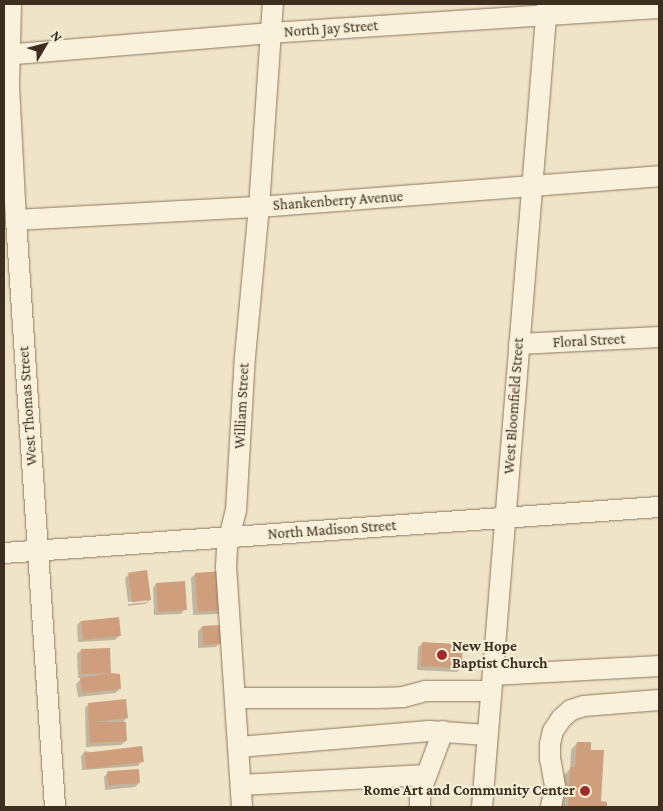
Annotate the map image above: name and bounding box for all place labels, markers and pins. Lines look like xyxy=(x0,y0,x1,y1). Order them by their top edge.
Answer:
place label: New Hope Baptist Church xyxy=(452,637,548,672)
marker: New Hope Baptist Church xyxy=(436,649,448,661)
place label: Rome Art and Community Center xyxy=(364,782,575,800)
marker: Rome Art and Community Center xyxy=(579,785,591,797)

